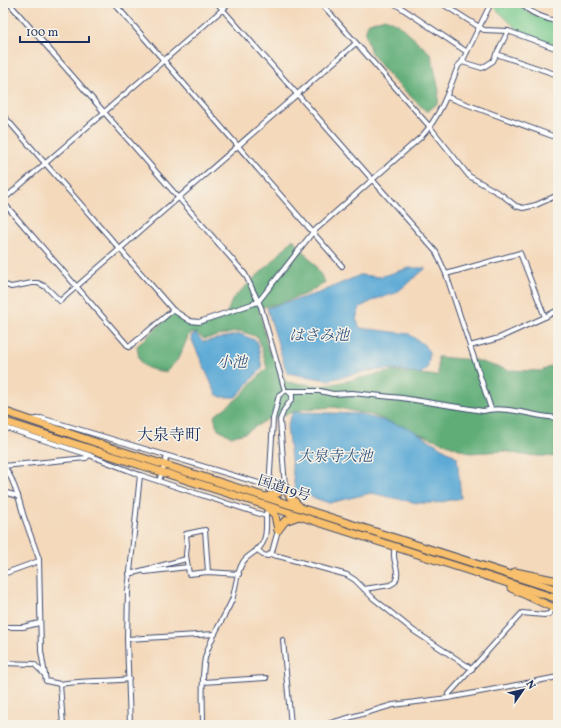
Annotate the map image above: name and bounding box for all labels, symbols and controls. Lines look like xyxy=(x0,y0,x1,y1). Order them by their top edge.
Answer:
scale bar xyxy=(20,18,89,44)
text: 100 m xyxy=(26,25,59,41)
water label: はさみ池 xyxy=(289,326,351,347)
water label: 小池 xyxy=(217,353,249,374)
district label: 大泉寺町 xyxy=(137,425,201,447)
water label: 大泉寺大池 xyxy=(297,447,374,468)
street label: 国道19号 xyxy=(255,472,313,506)
north arrow xyxy=(503,670,543,710)
text: N xyxy=(522,678,539,693)

